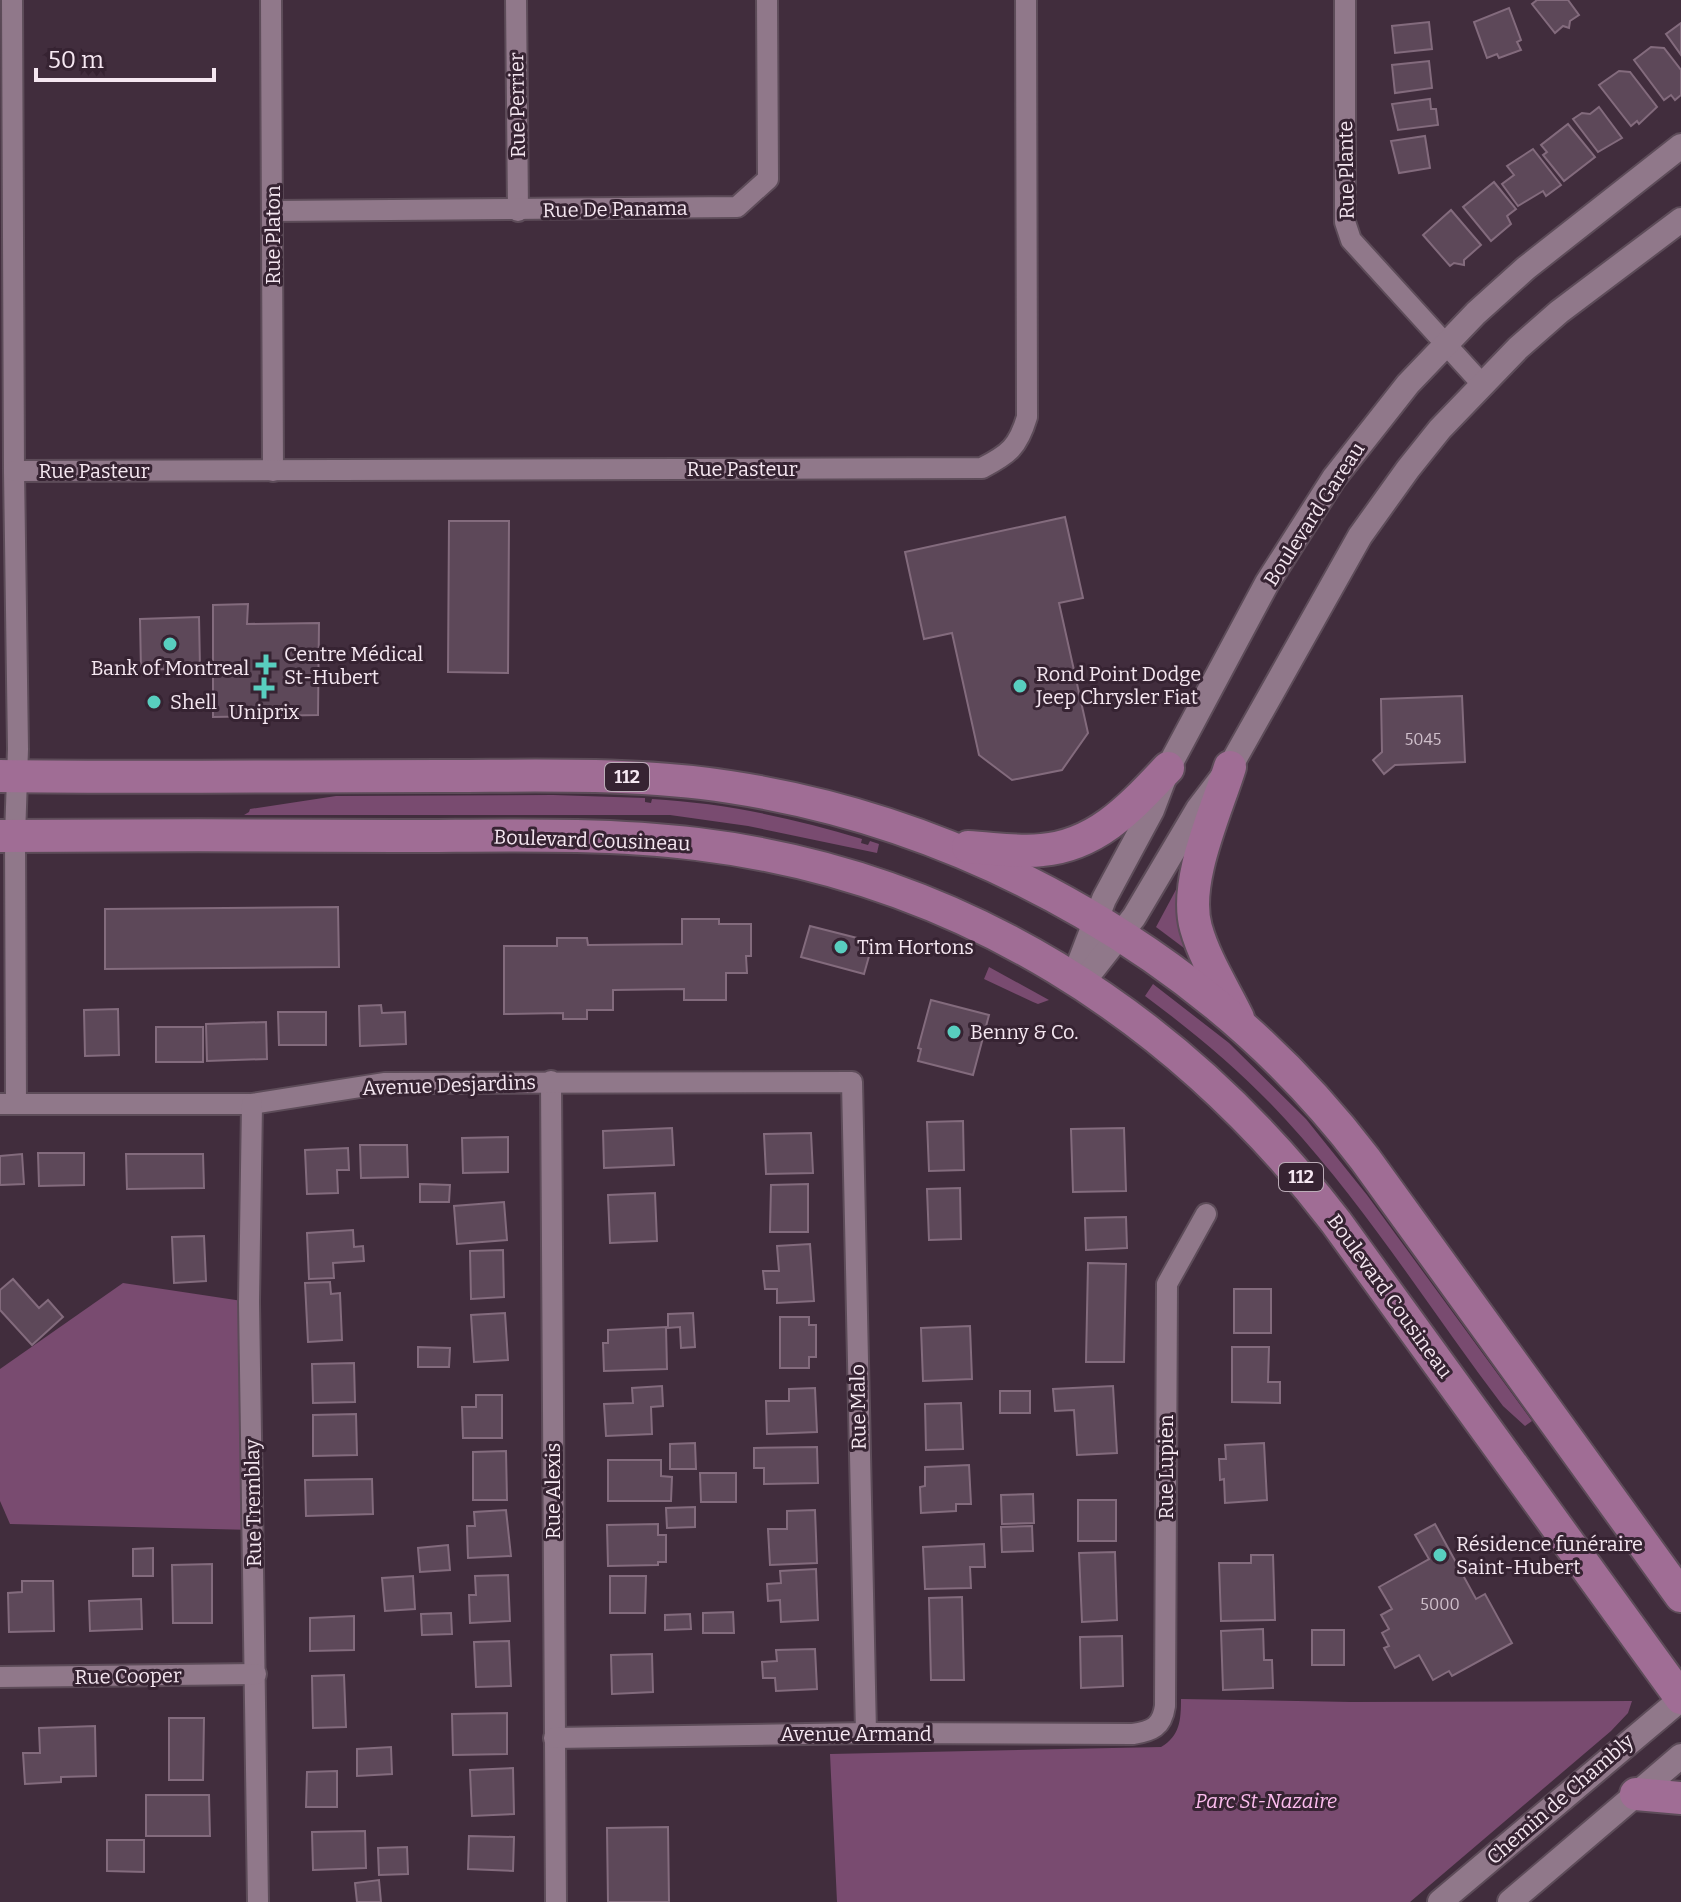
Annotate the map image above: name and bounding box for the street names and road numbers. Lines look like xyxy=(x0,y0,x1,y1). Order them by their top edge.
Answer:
street label: Rue Perrier xyxy=(504,52,530,158)
street label: Rue Plante xyxy=(1333,120,1359,220)
street label: Rue Platon xyxy=(261,185,285,285)
street label: Rue De Panama xyxy=(542,196,688,222)
street label: Boulevard Gareau xyxy=(1259,438,1369,590)
street label: Rue Pasteur xyxy=(686,457,798,481)
street label: Rue Pasteur xyxy=(38,459,150,483)
road number: 112 xyxy=(605,763,649,791)
street label: Boulevard Cousineau xyxy=(493,825,691,855)
street label: Avenue Desjardins xyxy=(362,1070,536,1101)
road number: 112 xyxy=(1279,1163,1323,1191)
street label: Boulevard Cousineau xyxy=(1322,1209,1458,1383)
street label: Rue Malo xyxy=(845,1364,871,1450)
street label: Rue Lupien xyxy=(1154,1414,1178,1519)
street label: Rue Tremblay xyxy=(240,1438,266,1567)
street label: Rue Alexis xyxy=(541,1443,565,1539)
street label: Rue Cooper xyxy=(74,1663,182,1689)
street label: Avenue Armand xyxy=(780,1722,932,1746)
street label: Chemin de Chambly xyxy=(1482,1728,1639,1869)

